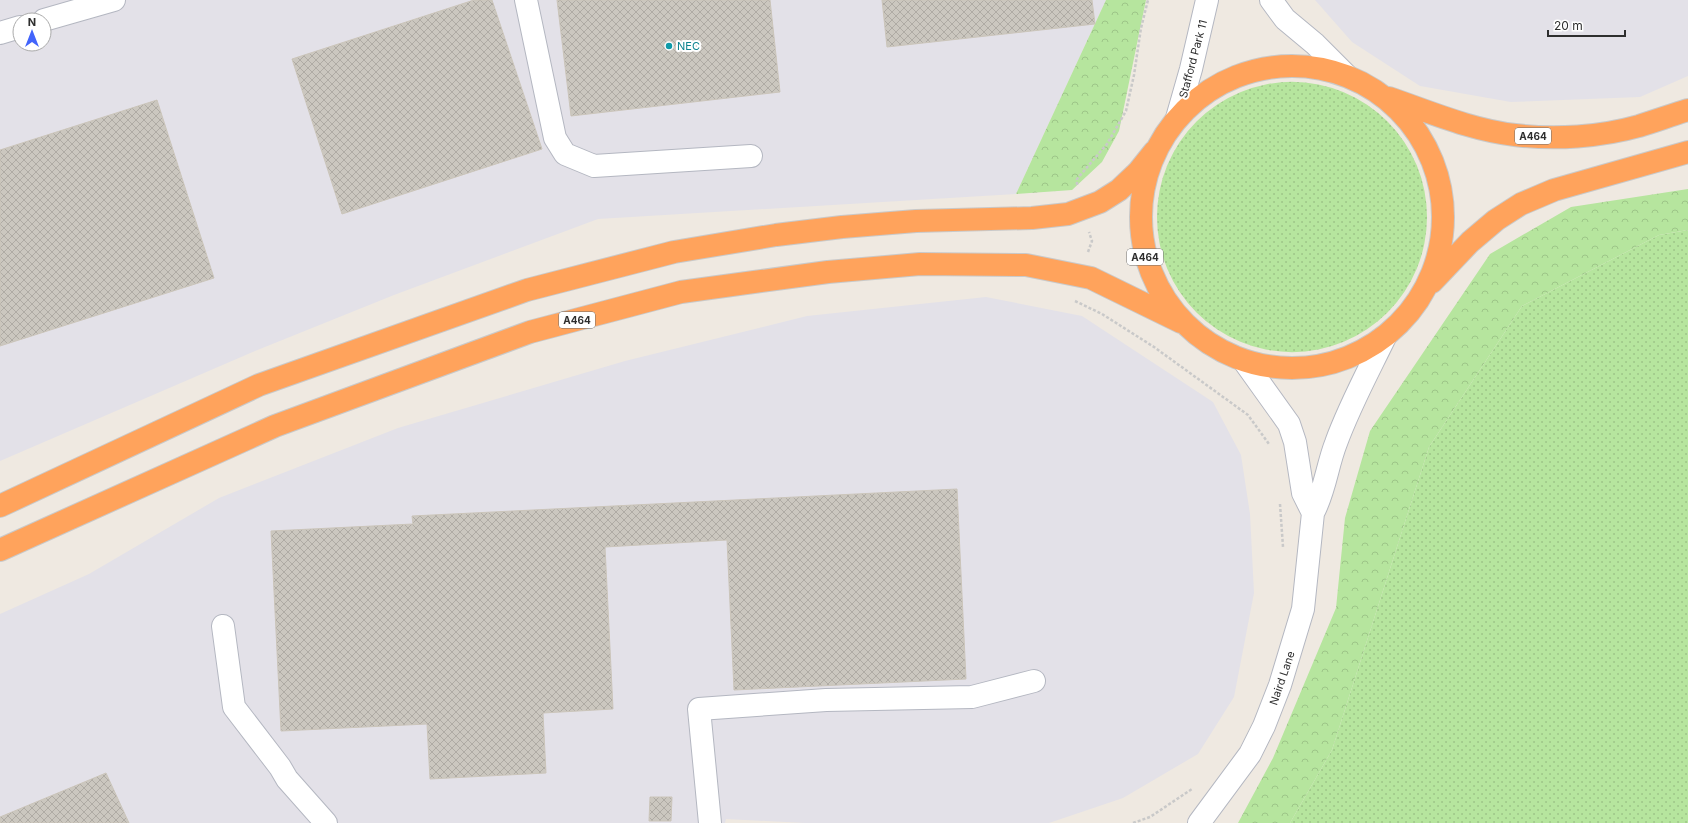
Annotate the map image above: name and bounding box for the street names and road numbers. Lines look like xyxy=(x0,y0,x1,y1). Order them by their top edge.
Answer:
street label: Stafford Park 11 xyxy=(1176,18,1210,100)
road number: A464 xyxy=(1515,128,1551,144)
road number: A464 xyxy=(1127,249,1163,265)
road number: A464 xyxy=(559,312,595,328)
street label: Naird Lane xyxy=(1266,649,1298,707)

